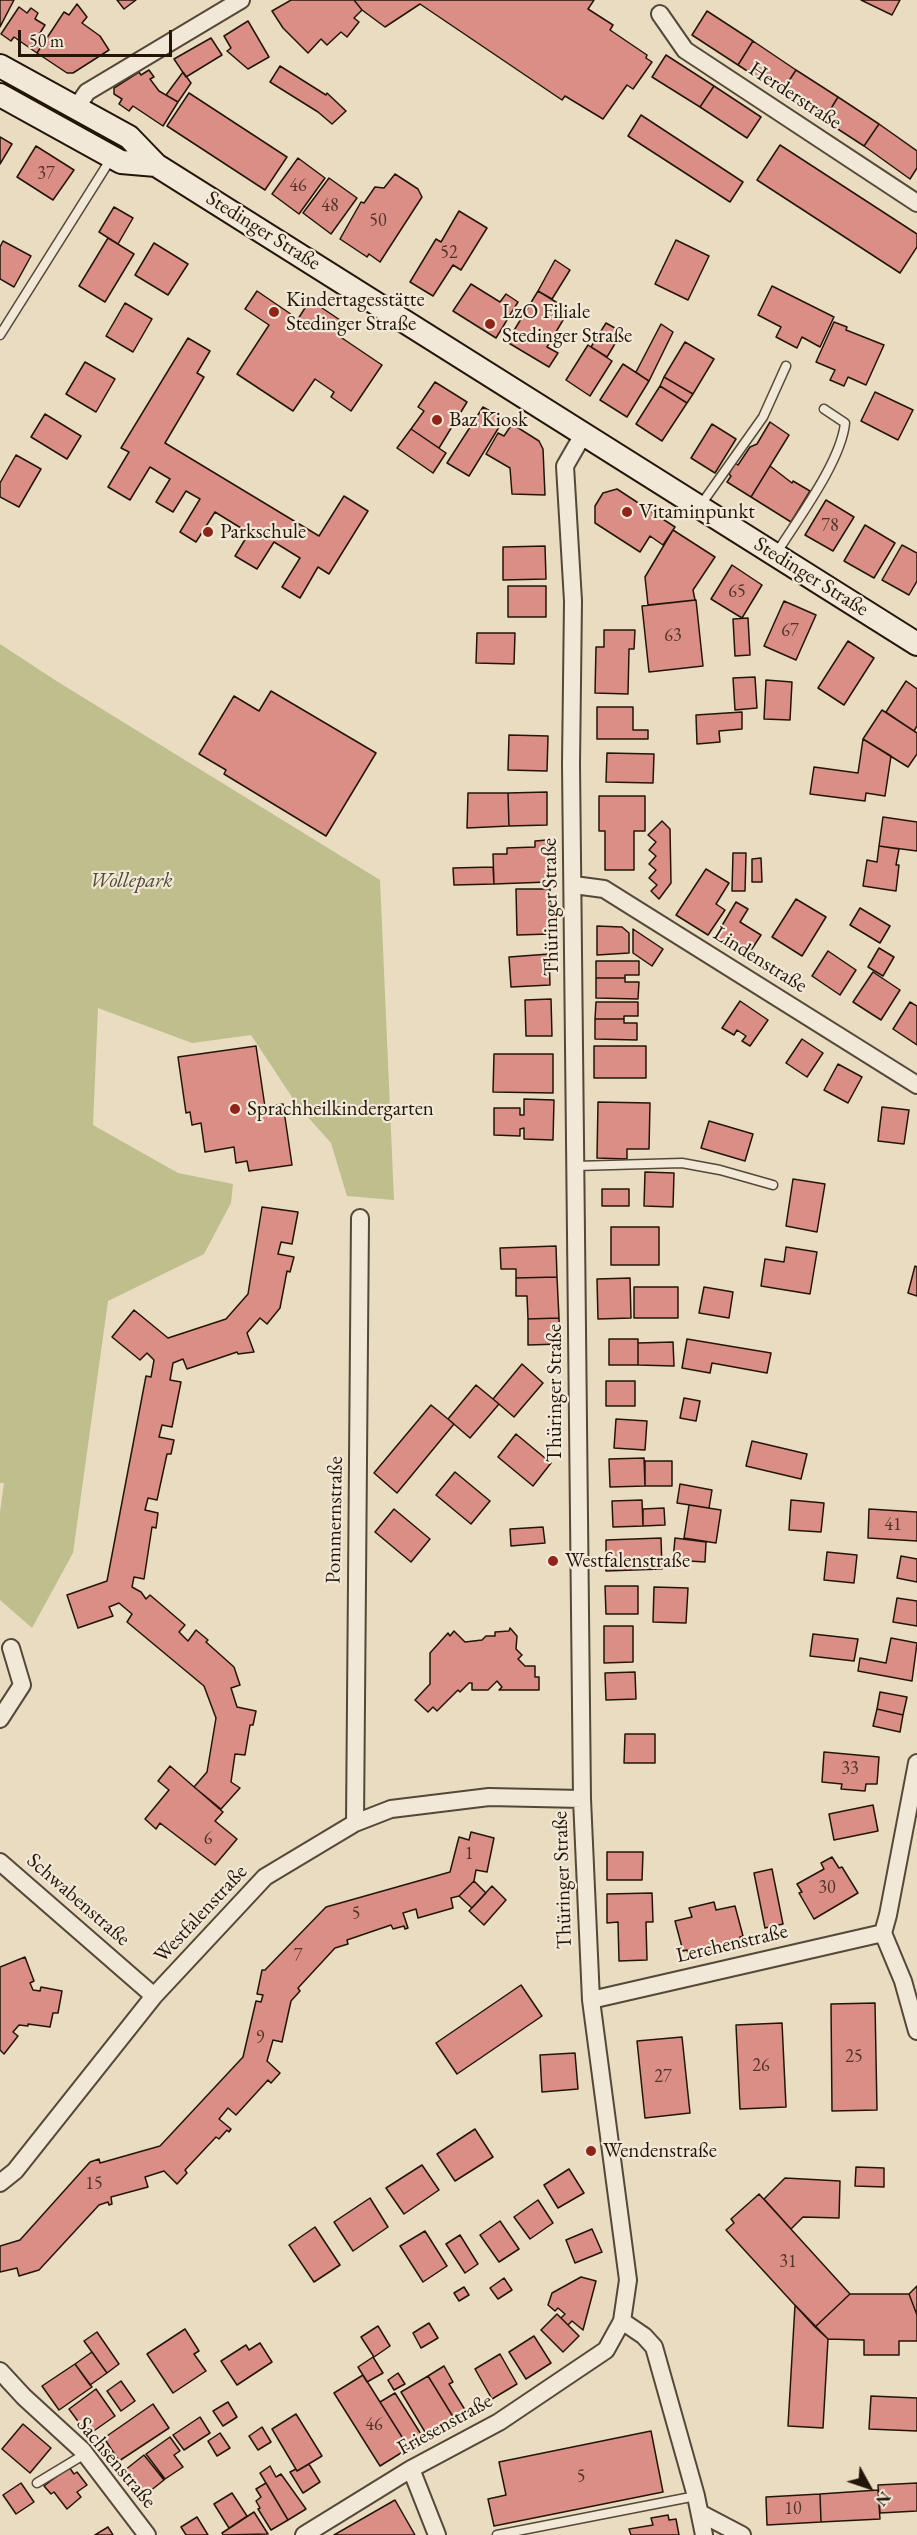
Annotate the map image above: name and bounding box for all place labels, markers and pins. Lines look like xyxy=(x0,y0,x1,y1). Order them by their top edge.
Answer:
place label: Kindertagesstätte Stedinger Straße xyxy=(286,287,425,337)
place label: LzO Filiale Stedinger Straße xyxy=(502,299,632,349)
marker: Kindertagesstätte Stedinger Straße xyxy=(267,305,281,319)
marker: LzO Filiale Stedinger Straße xyxy=(483,317,497,331)
place label: Baz Kiosk xyxy=(449,407,528,433)
marker: Baz Kiosk xyxy=(430,413,444,427)
place label: Vitaminpunkt xyxy=(639,499,755,525)
marker: Vitaminpunkt xyxy=(620,505,634,519)
place label: Parkschule xyxy=(220,519,306,545)
marker: Parkschule xyxy=(201,525,215,539)
place label: Sprachheilkindergarten xyxy=(247,1096,434,1122)
marker: Sprachheilkindergarten xyxy=(228,1102,242,1116)
place label: Westfalenstraße xyxy=(565,1548,690,1574)
marker: Westfalenstraße xyxy=(546,1554,560,1568)
place label: Wendenstraße xyxy=(603,2138,717,2164)
marker: Wendenstraße xyxy=(584,2144,598,2158)

